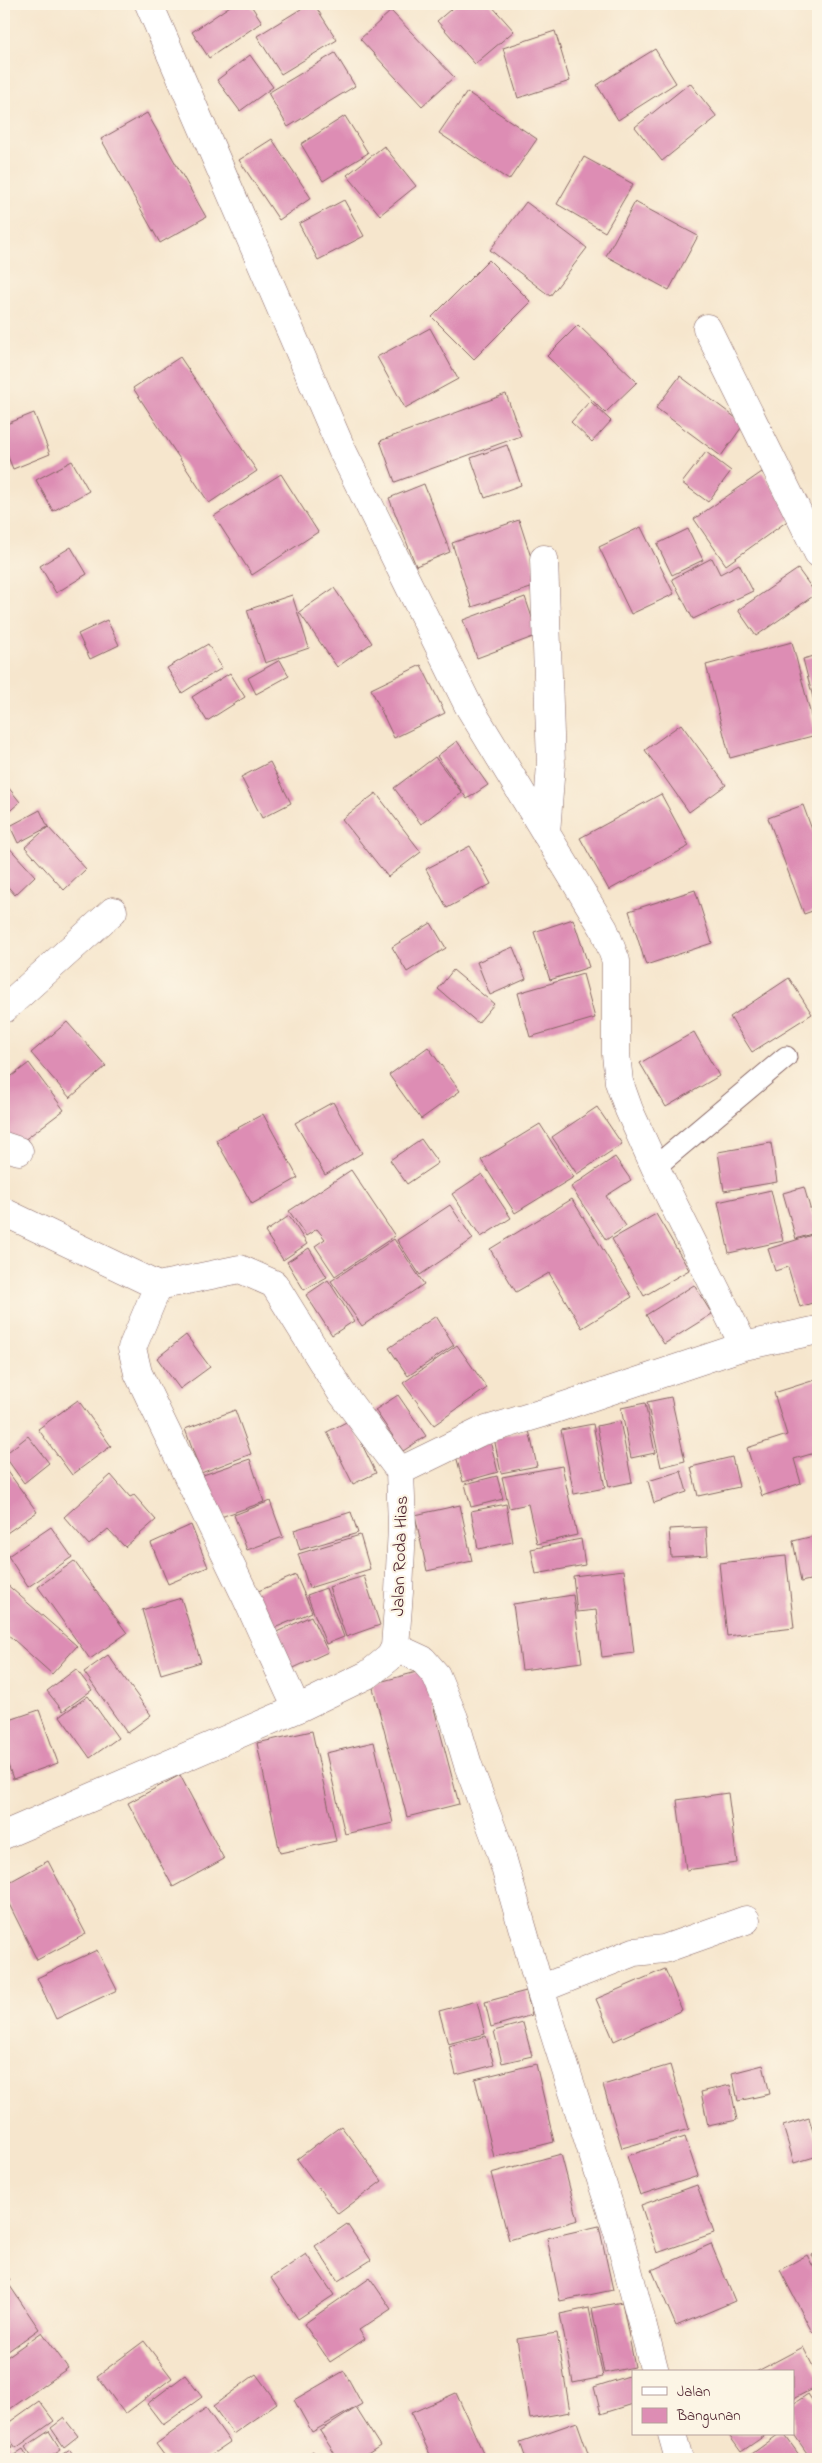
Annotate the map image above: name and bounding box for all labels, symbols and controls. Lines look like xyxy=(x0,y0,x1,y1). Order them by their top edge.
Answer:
street label: Jalan Roda Hias xyxy=(386,1495,416,1617)
legend xyxy=(632,2370,794,2436)
text: Jalan xyxy=(677,2381,710,2403)
text: Bangunan xyxy=(676,2405,741,2428)

